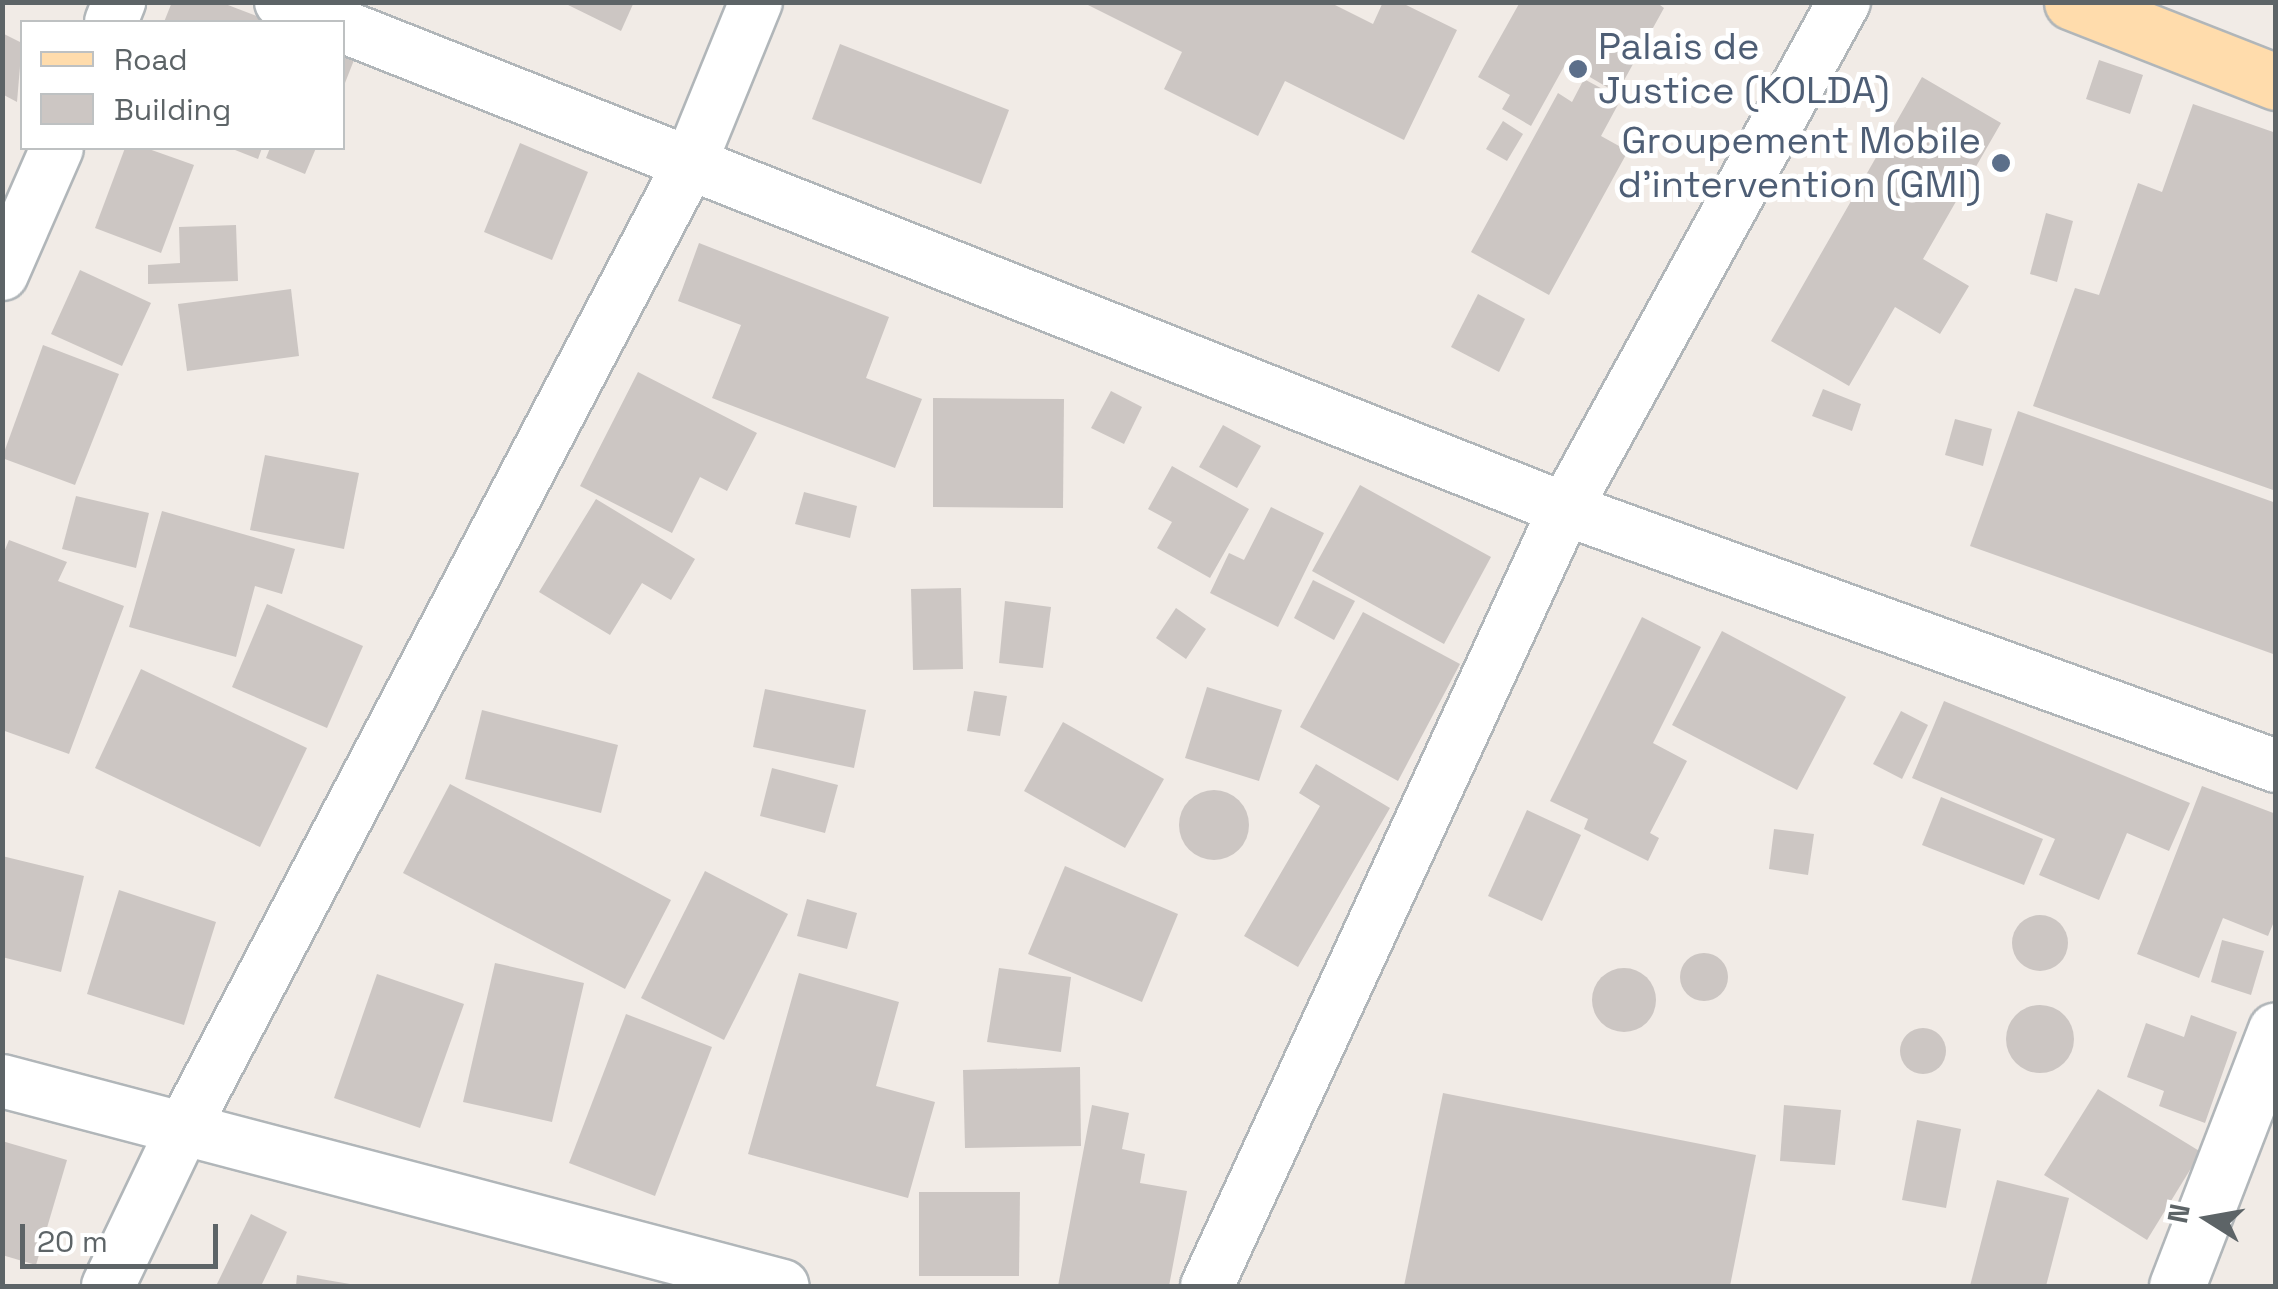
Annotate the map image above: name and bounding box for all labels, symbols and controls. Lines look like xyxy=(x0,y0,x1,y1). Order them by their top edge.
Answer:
legend xyxy=(20,20,345,150)
place label: Palais de Justice (KOLDA) xyxy=(1598,24,1890,113)
text: Road xyxy=(114,40,188,79)
marker: Palais de Justice (KOLDA) xyxy=(1567,58,1589,80)
text: Building xyxy=(114,90,231,129)
place label: Groupement Mobile d'intervention (GMI) xyxy=(1617,118,1981,208)
marker: Groupement Mobile d'intervention (GMI) xyxy=(1990,152,2012,174)
north arrow xyxy=(2158,1169,2258,1269)
text: N xyxy=(2159,1201,2198,1226)
scale bar xyxy=(25,1204,222,1266)
text: 20 m xyxy=(37,1222,108,1261)

